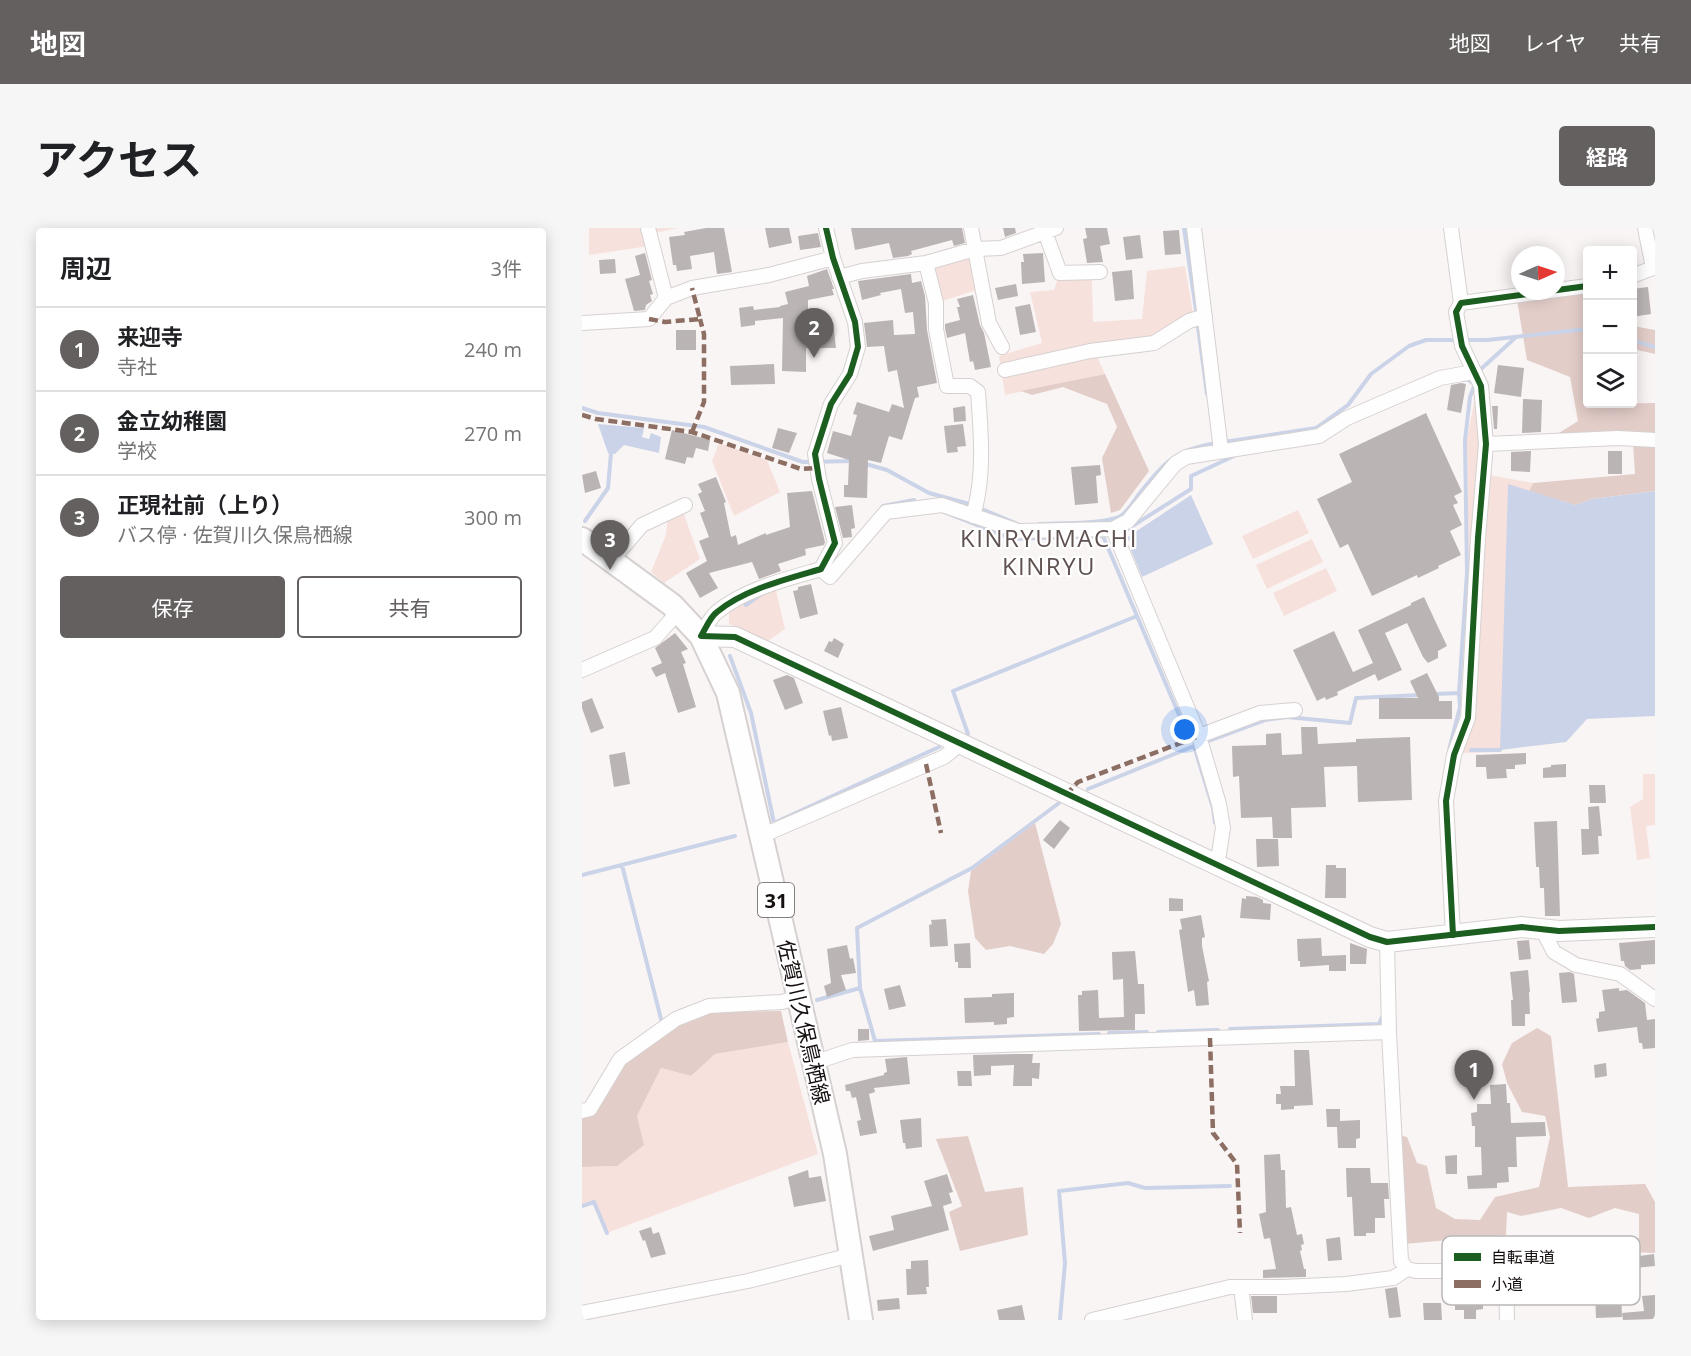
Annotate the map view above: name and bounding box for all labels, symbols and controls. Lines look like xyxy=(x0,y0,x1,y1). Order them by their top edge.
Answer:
text: 地図 xyxy=(30,24,86,62)
text: 地図 xyxy=(1449,29,1491,57)
text: レイヤ xyxy=(1524,29,1586,57)
text: 共有 xyxy=(1619,29,1661,57)
button: 経路 xyxy=(1559,126,1655,186)
text: アクセス xyxy=(36,130,202,187)
north arrow xyxy=(1511,246,1565,300)
map controls xyxy=(1583,246,1637,408)
button: + xyxy=(1583,246,1637,300)
text: 周辺 xyxy=(60,250,112,286)
text: 3件 xyxy=(491,255,522,282)
button: − xyxy=(1583,300,1637,354)
pin: 2 xyxy=(794,308,834,358)
text: 来迎寺 xyxy=(117,321,183,351)
text: 1 xyxy=(74,336,85,363)
text: 240 m xyxy=(464,336,522,363)
text: 寺社 xyxy=(117,353,157,380)
button: layers xyxy=(1583,354,1637,408)
text: 金立幼稚園 xyxy=(117,405,227,435)
text: 2 xyxy=(74,420,85,447)
text: 270 m xyxy=(464,420,522,447)
text: 学校 xyxy=(117,437,157,464)
text: 正現社前（上り） xyxy=(117,489,293,519)
text: 3 xyxy=(74,504,85,531)
text: 300 m xyxy=(464,504,522,531)
pin: 3 xyxy=(591,520,630,570)
text: バス停 · 佐賀川久保鳥栖線 xyxy=(117,521,353,548)
district label: KINRYUMACHI KINRYU xyxy=(960,521,1138,582)
button: 保存 xyxy=(60,576,285,638)
button: 共有 xyxy=(297,576,522,638)
your location xyxy=(1170,715,1199,744)
road number: 31 xyxy=(758,883,794,917)
street label: 佐賀川久保鳥栖線 xyxy=(771,937,837,1107)
pin: 1 xyxy=(1454,1050,1494,1100)
legend xyxy=(1442,1236,1640,1305)
text: 自転車道 xyxy=(1491,1246,1555,1268)
text: 小道 xyxy=(1491,1273,1523,1295)

